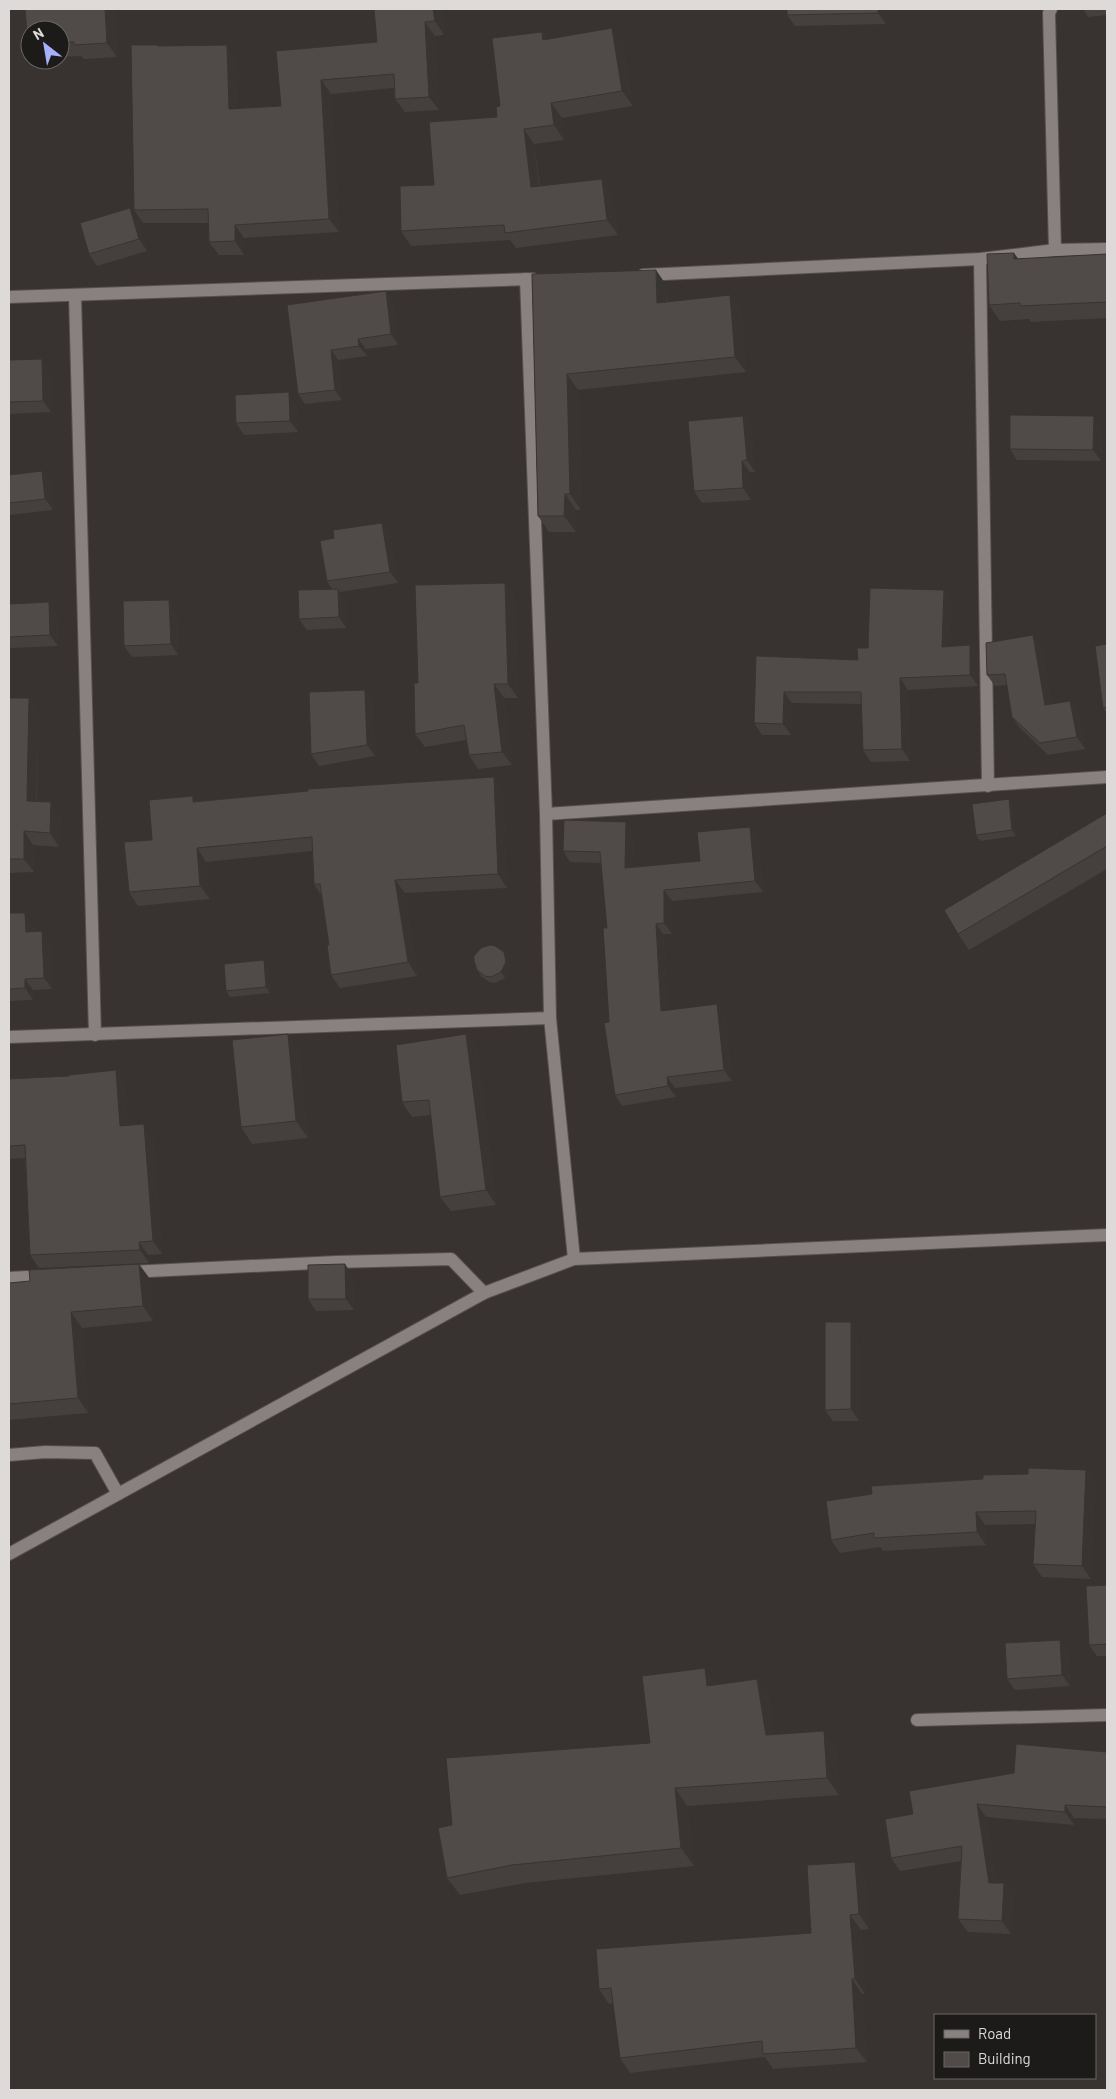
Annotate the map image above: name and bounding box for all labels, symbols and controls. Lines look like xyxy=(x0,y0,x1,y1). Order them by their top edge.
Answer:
north arrow xyxy=(20,20,70,70)
text: N xyxy=(30,24,46,43)
legend xyxy=(934,2014,1096,2079)
text: Road xyxy=(978,2024,1011,2042)
text: Building xyxy=(978,2049,1031,2067)

